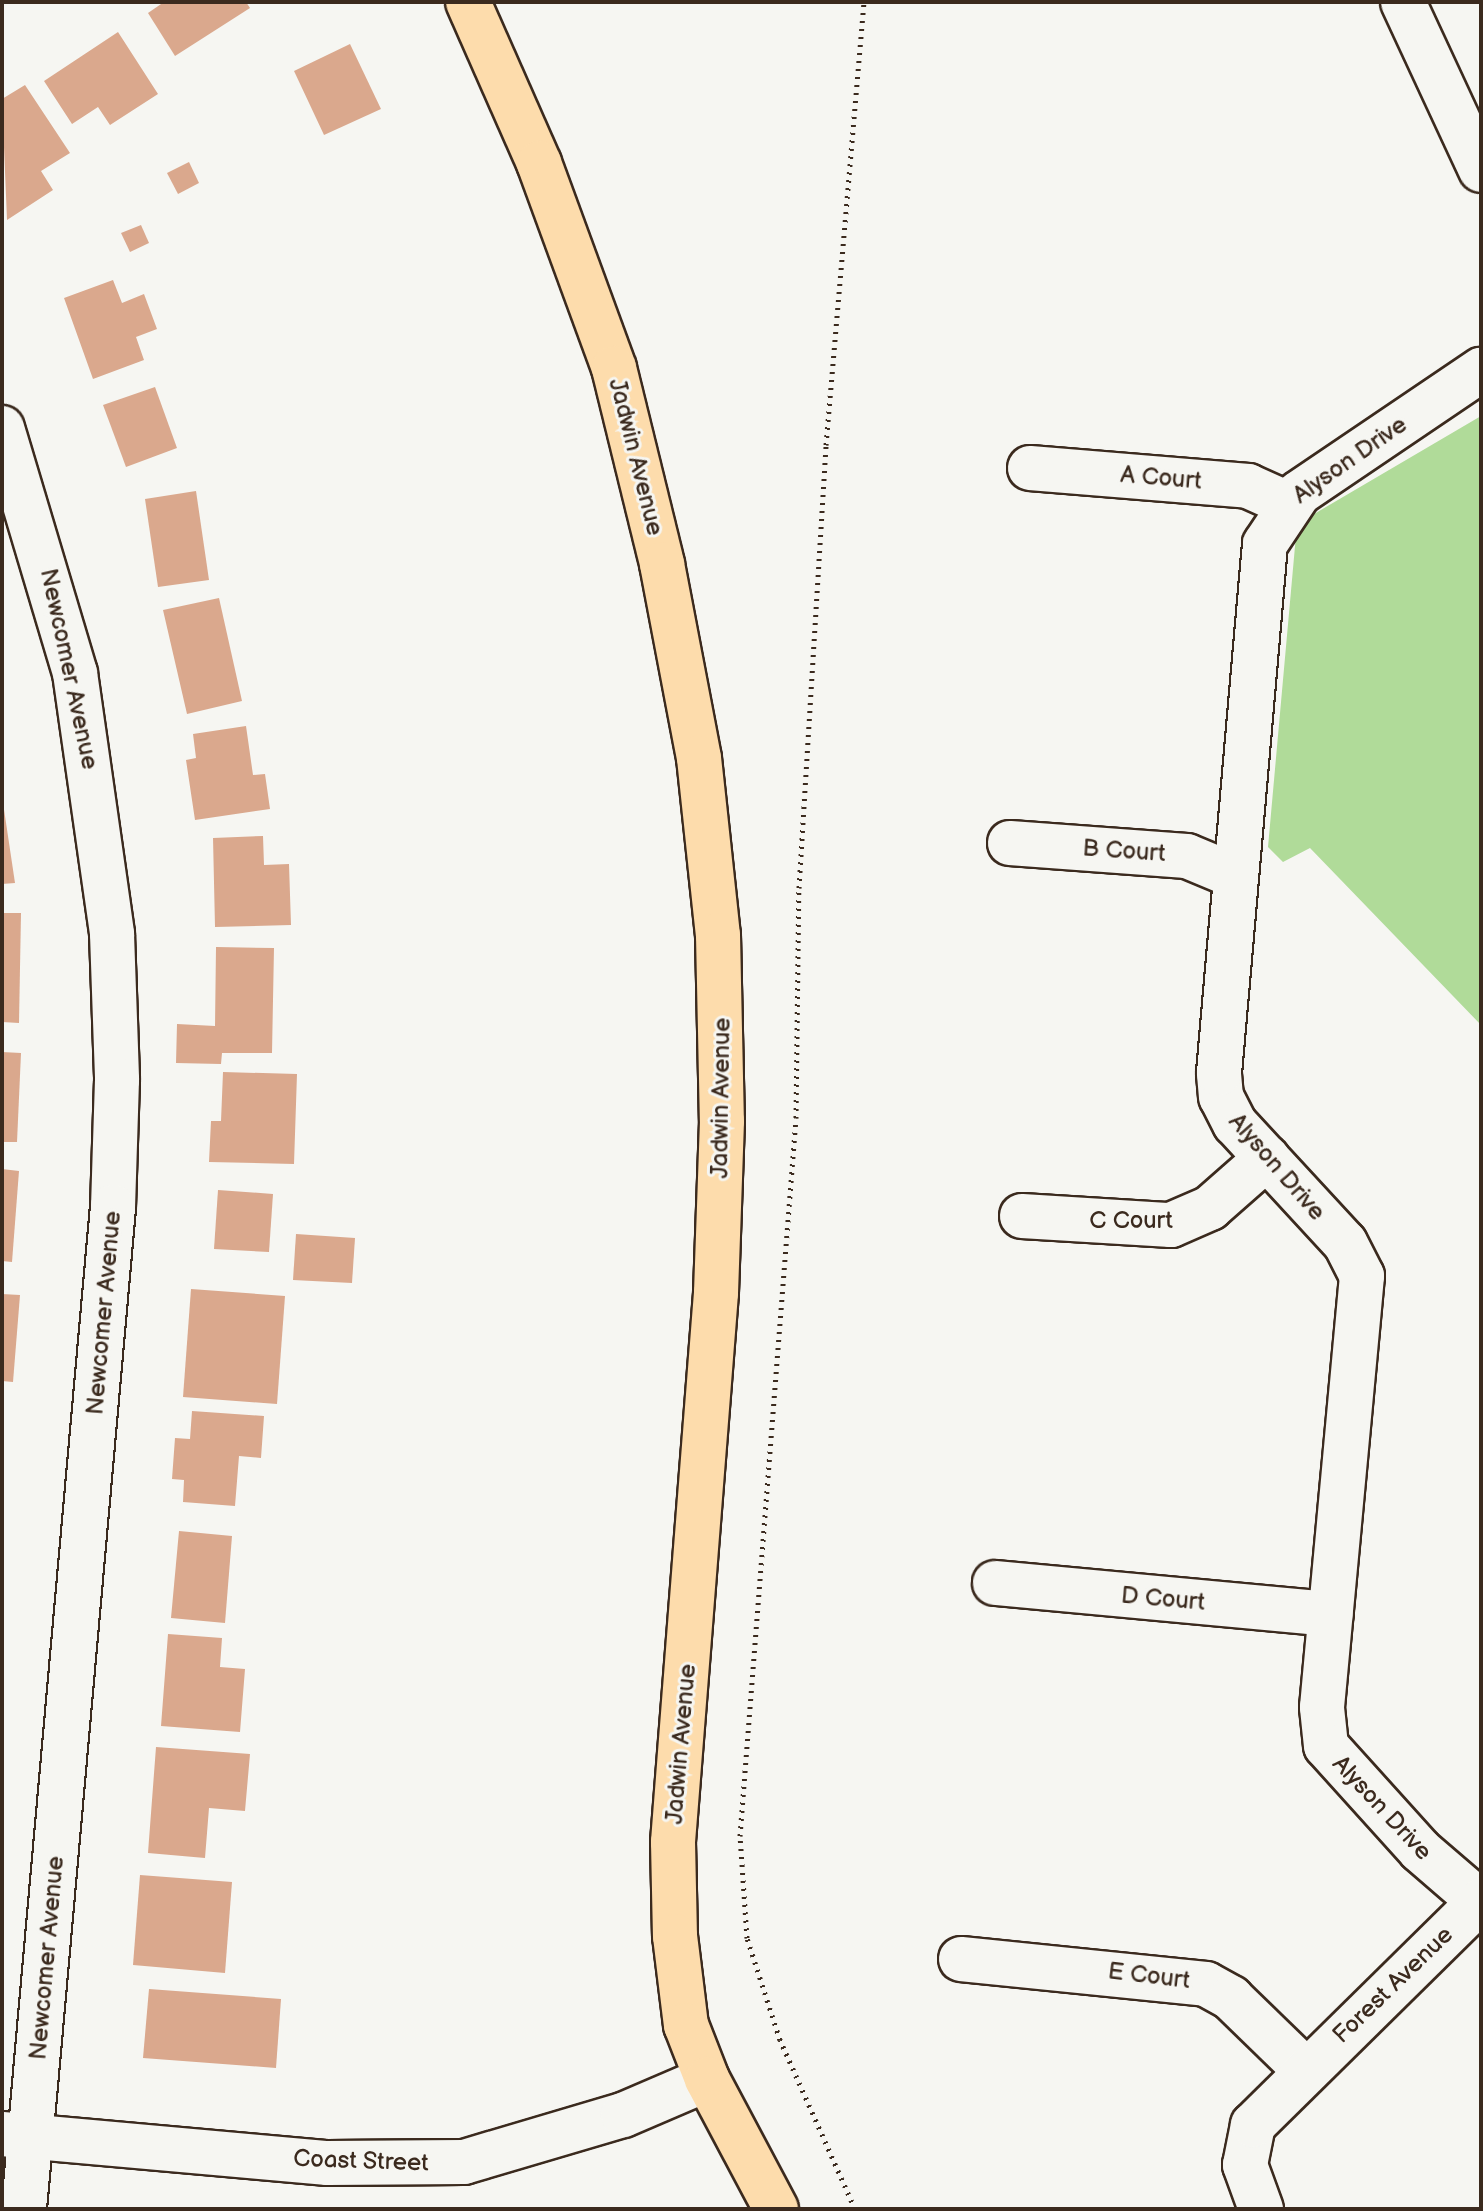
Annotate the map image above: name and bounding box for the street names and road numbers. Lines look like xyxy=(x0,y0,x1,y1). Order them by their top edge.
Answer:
street label: Jadwin Avenue xyxy=(603,376,669,538)
street label: Alyson Drive xyxy=(1287,410,1413,510)
street label: A Court xyxy=(1119,460,1203,496)
street label: Newcomer Avenue xyxy=(34,566,104,772)
street label: B Court xyxy=(1082,834,1166,868)
street label: Jadwin Avenue xyxy=(705,1017,737,1179)
street label: Alyson Drive xyxy=(1223,1108,1331,1226)
street label: C Court xyxy=(1089,1207,1173,1235)
street label: Newcomer Avenue xyxy=(81,1210,127,1416)
street label: D Court xyxy=(1120,1581,1206,1617)
street label: Jadwin Avenue xyxy=(660,1663,702,1825)
street label: Alyson Drive xyxy=(1326,1750,1438,1866)
street label: Newcomer Avenue xyxy=(24,1855,70,2061)
street label: Forest Avenue xyxy=(1327,1920,1459,2050)
street label: E Court xyxy=(1106,1957,1192,1995)
street label: Coast Street xyxy=(293,2144,429,2178)

